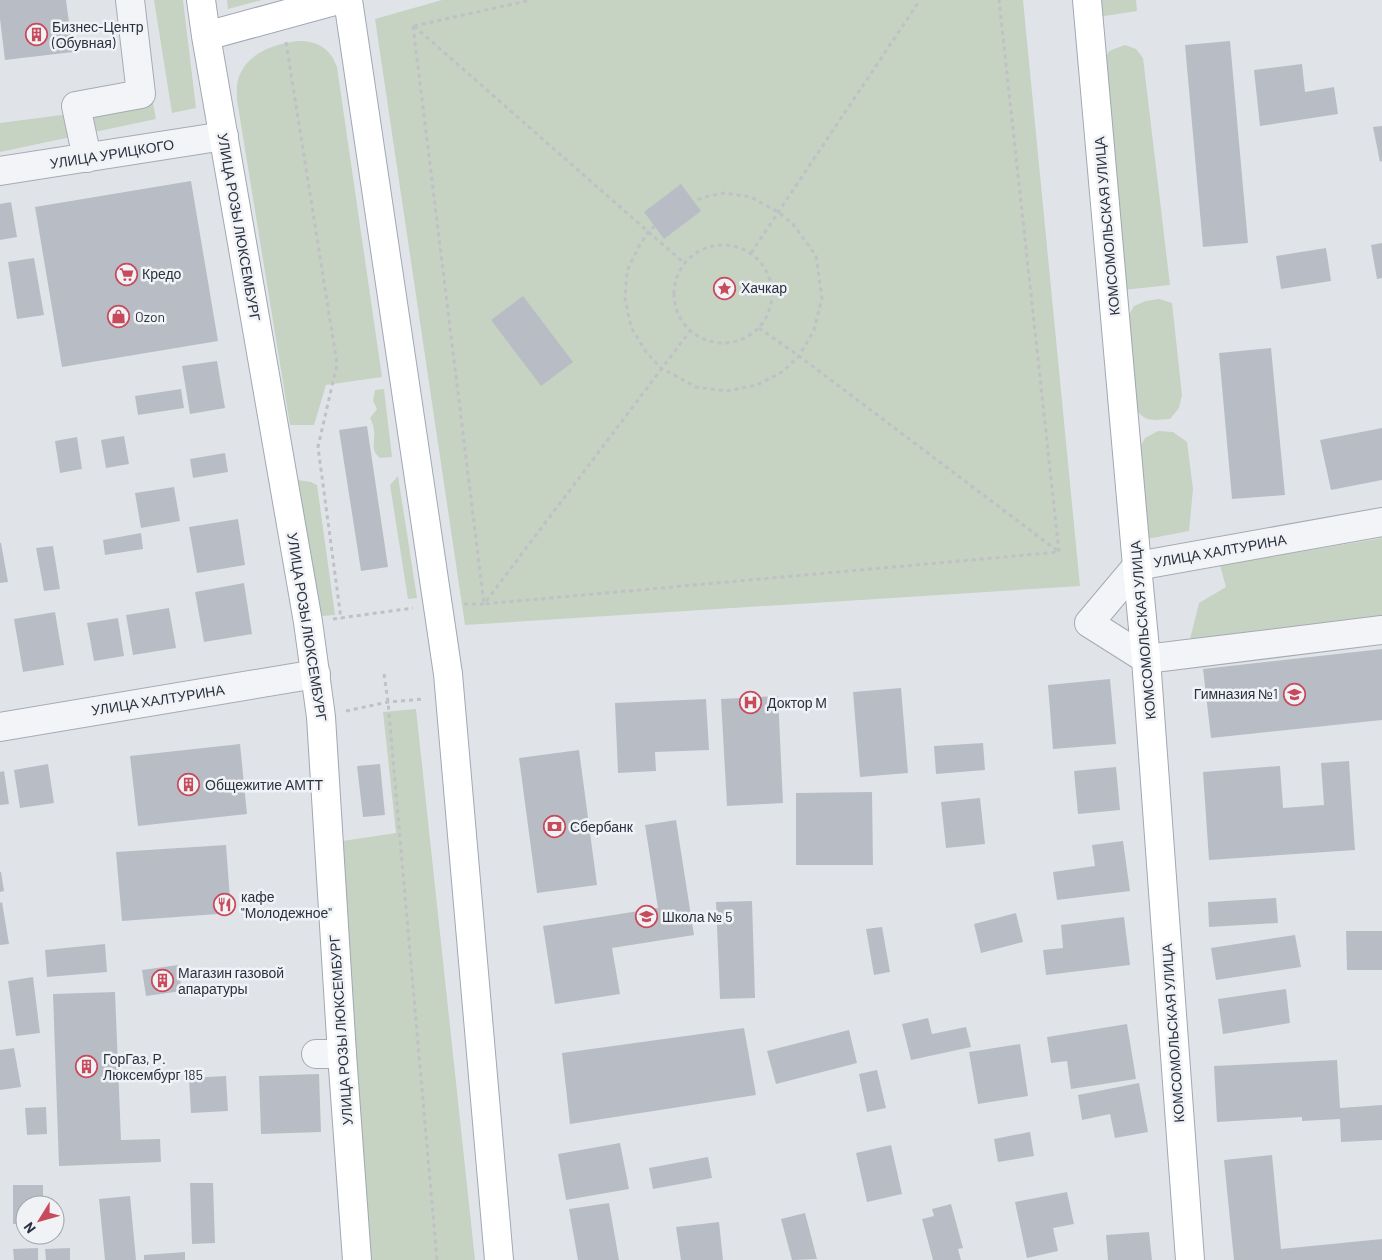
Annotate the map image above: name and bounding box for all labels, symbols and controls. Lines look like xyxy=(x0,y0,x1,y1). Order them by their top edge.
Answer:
place label: Бизнес-Центр (Обувная) xyxy=(51,18,144,51)
building icon: Бизнес-Центр (Обувная) xyxy=(24,23,48,47)
street label: УЛИЦА РОЗЫ ЛЮКСЕМБУРГ xyxy=(215,131,265,323)
street label: УЛИЦА УРИЦКОГО xyxy=(49,135,175,172)
street label: КОМСОМОЛЬСКАЯ УЛИЦА xyxy=(1090,135,1123,316)
supermarket icon: Кредо xyxy=(114,262,138,286)
place label: Кредо xyxy=(142,265,182,282)
place icon: Хачкар xyxy=(713,276,737,300)
place label: Хачкар xyxy=(741,279,787,296)
shop icon: Ozon xyxy=(107,305,131,329)
place label: Ozon xyxy=(135,308,165,325)
street label: УЛИЦА ХАЛТУРИНА xyxy=(1152,530,1288,571)
street label: УЛИЦА РОЗЫ ЛЮКСЕМБУРГ xyxy=(284,531,331,723)
street label: КОМСОМОЛЬСКАЯ УЛИЦА xyxy=(1126,539,1159,720)
street label: УЛИЦА ХАЛТУРИНА xyxy=(90,680,226,718)
school or university icon: Гимназия №1 xyxy=(1282,682,1306,706)
place label: Гимназия №1 xyxy=(1194,685,1278,702)
hospital icon: Доктор М xyxy=(739,691,763,715)
place label: Доктор М xyxy=(767,694,827,711)
building icon: Общежитие АМТТ xyxy=(177,773,201,797)
place label: Общежитие АМТТ xyxy=(205,776,323,793)
bank icon: Сбербанк xyxy=(542,815,566,839)
place label: Сбербанк xyxy=(570,818,634,835)
place label: кафе "Молодежное" xyxy=(241,888,332,921)
restaurant icon: кафе "Молодежное" xyxy=(213,893,237,917)
school or university icon: Школа № 5 xyxy=(634,905,658,929)
place label: Школа № 5 xyxy=(662,908,732,925)
street label: УЛИЦА РОЗЫ ЛЮКСЕМБУРГ xyxy=(325,934,356,1126)
street label: КОМСОМОЛЬСКАЯ УЛИЦА xyxy=(1158,942,1187,1123)
place label: Магазин газовой апаратуры xyxy=(178,964,284,997)
building icon: Магазин газовой апаратуры xyxy=(150,969,174,993)
place label: ГорГаз, Р. Люксембург 185 xyxy=(103,1050,203,1083)
building icon: ГорГаз, Р. Люксембург 185 xyxy=(75,1055,99,1079)
north arrow xyxy=(15,1195,65,1245)
text: N xyxy=(20,1219,39,1237)

